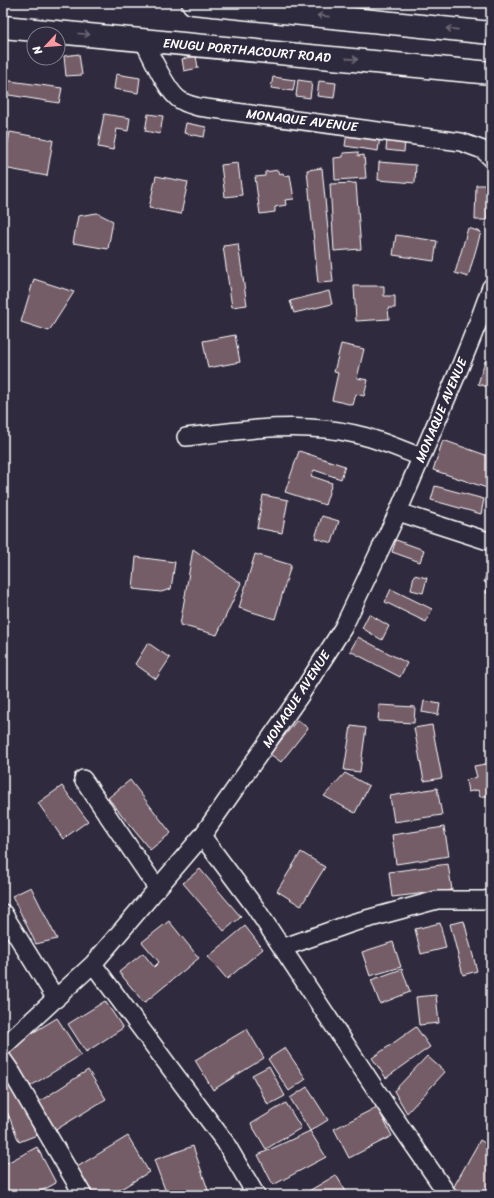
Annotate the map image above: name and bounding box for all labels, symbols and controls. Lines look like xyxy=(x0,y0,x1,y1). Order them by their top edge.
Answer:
one-way arrow xyxy=(317,12,330,20)
one-way arrow xyxy=(446,25,459,33)
north arrow xyxy=(26,26,66,66)
one-way arrow xyxy=(77,31,90,38)
street label: ENUGU PORTHACOURT ROAD xyxy=(162,31,332,69)
text: N xyxy=(27,42,48,59)
one-way arrow xyxy=(346,56,359,63)
street label: MONAQUE AVENUE xyxy=(245,102,360,138)
street label: MONAQUE AVENUE xyxy=(408,353,474,466)
street label: MONAQUE AVENUE xyxy=(256,645,337,752)

